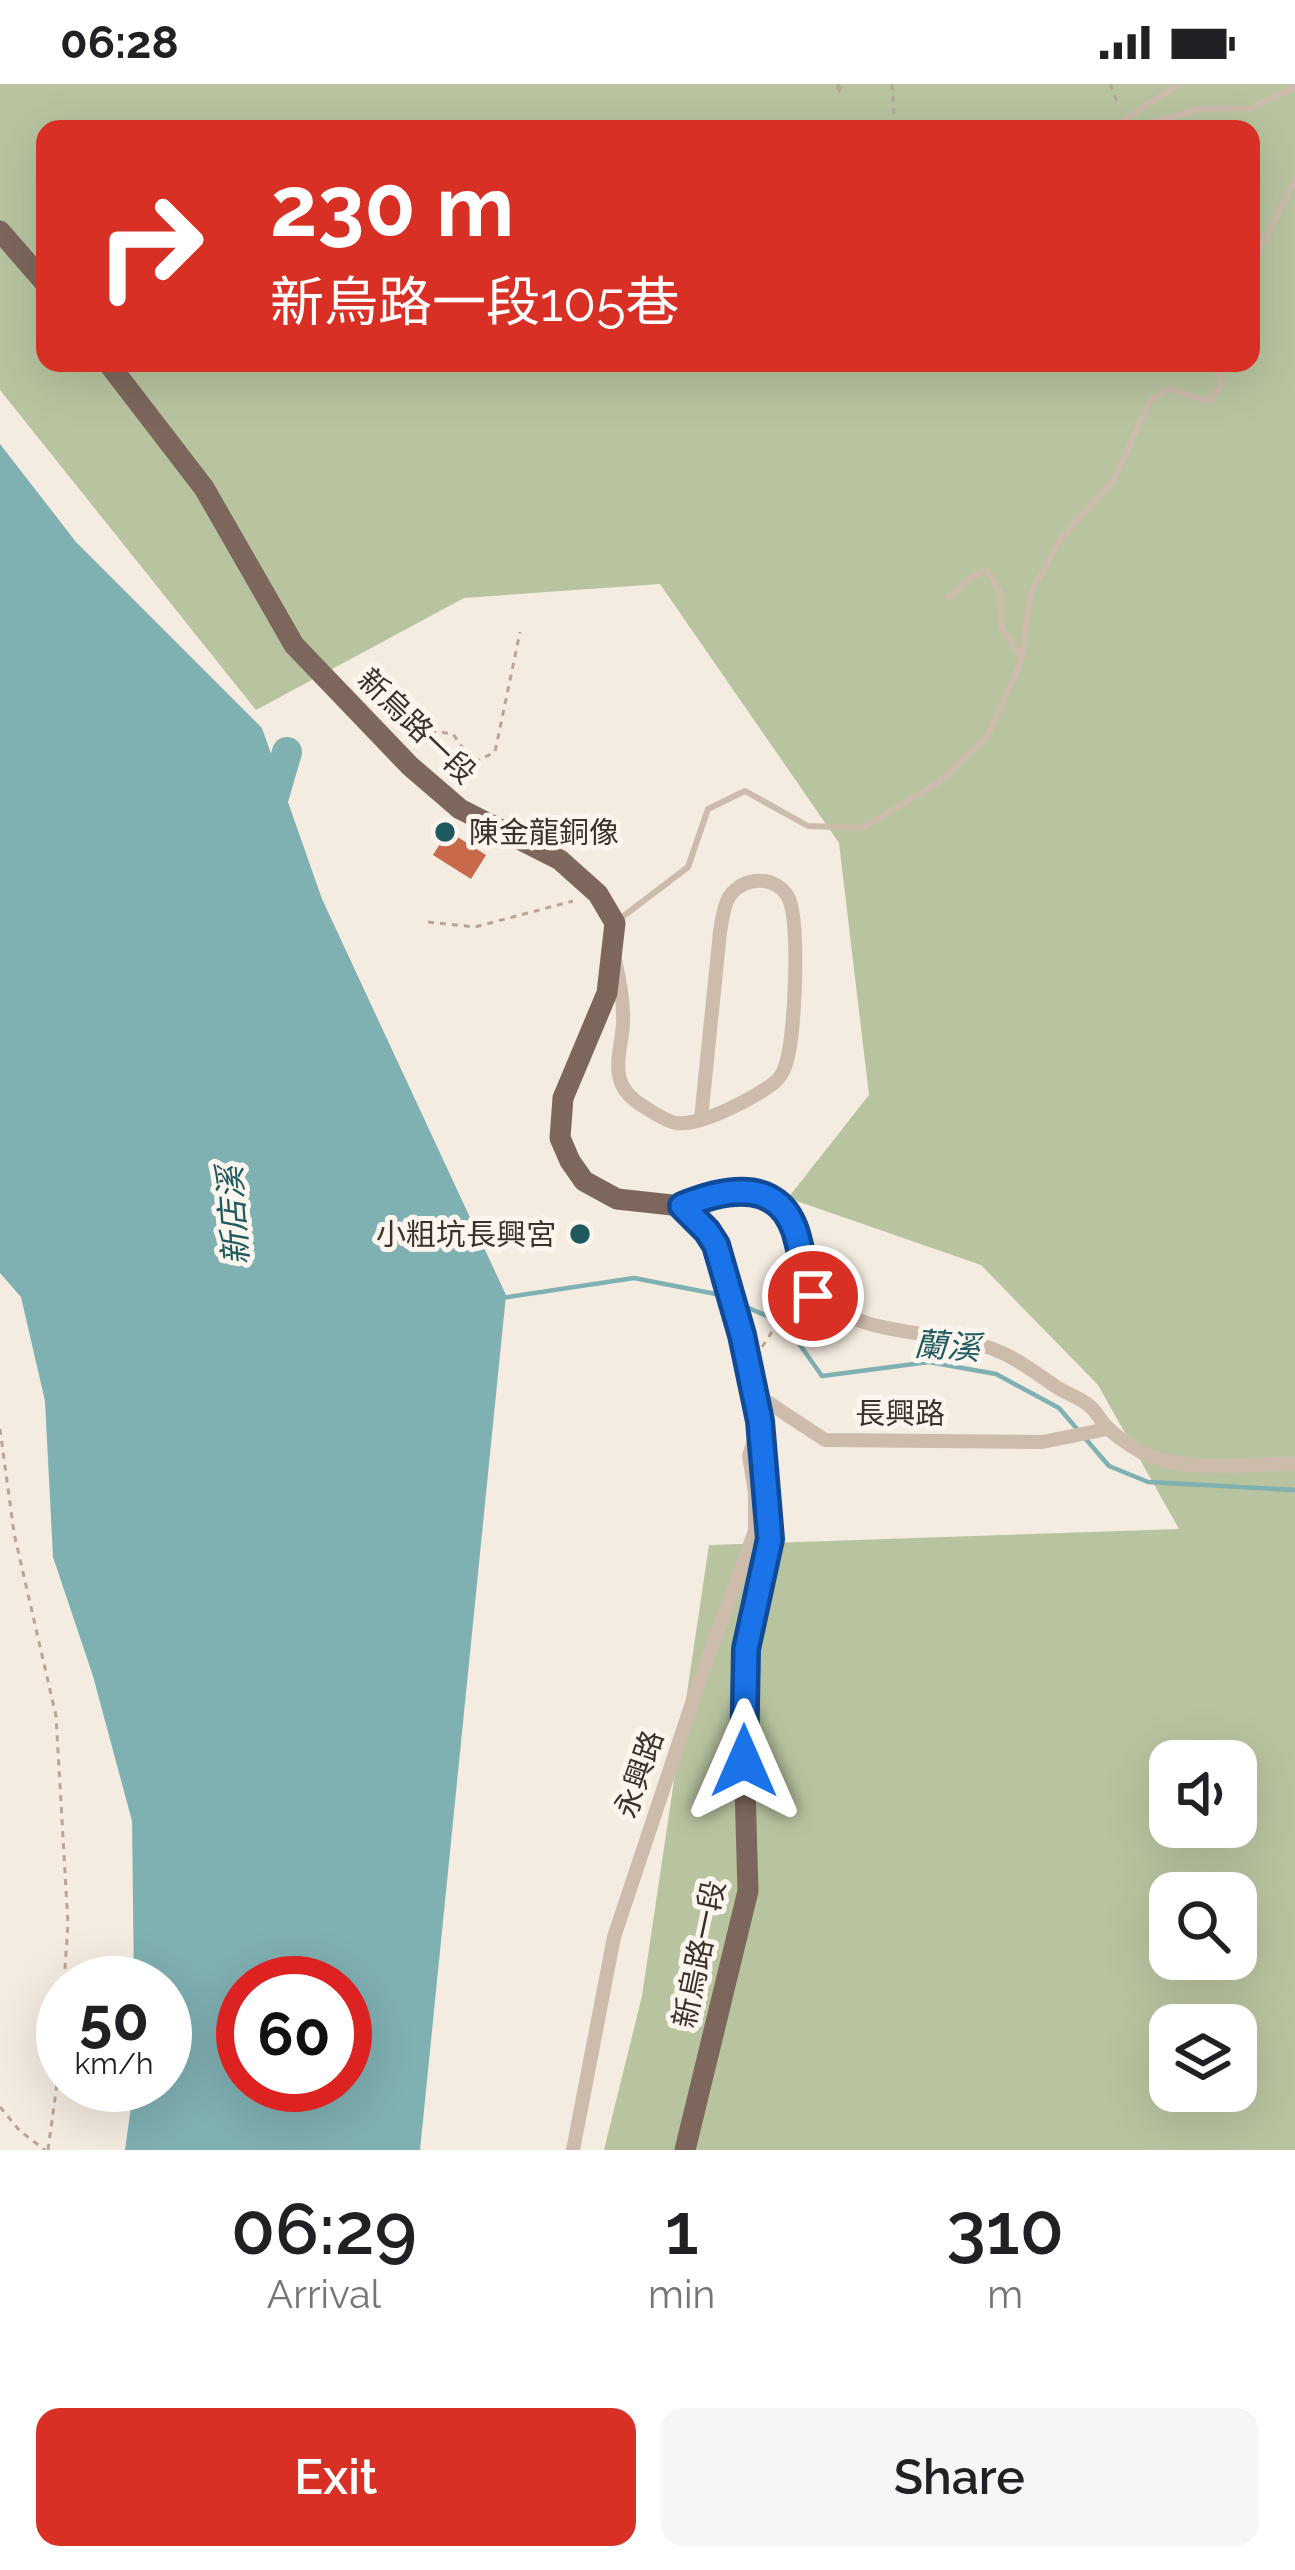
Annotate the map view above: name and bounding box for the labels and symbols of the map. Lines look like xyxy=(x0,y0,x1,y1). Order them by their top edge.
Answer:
street label: 新烏路一段 xyxy=(351,661,483,791)
place label: 陳金龍銅像 xyxy=(469,815,619,850)
marker: 陳金龍銅像 xyxy=(432,819,458,845)
water label: 新店溪 xyxy=(210,1161,256,1267)
place label: 小粗坑長興宮 xyxy=(376,1217,556,1252)
marker: 小粗坑長興宮 xyxy=(567,1221,593,1247)
pin xyxy=(762,1245,864,1347)
water label: 蘭溪 xyxy=(913,1324,985,1368)
street label: 長興路 xyxy=(855,1396,945,1431)
position arrow xyxy=(681,1698,807,1824)
street label: 永興路 xyxy=(608,1726,670,1822)
street label: 新烏路一段 xyxy=(666,1877,732,2031)
speed limit sign: 60 xyxy=(216,1956,372,2112)

